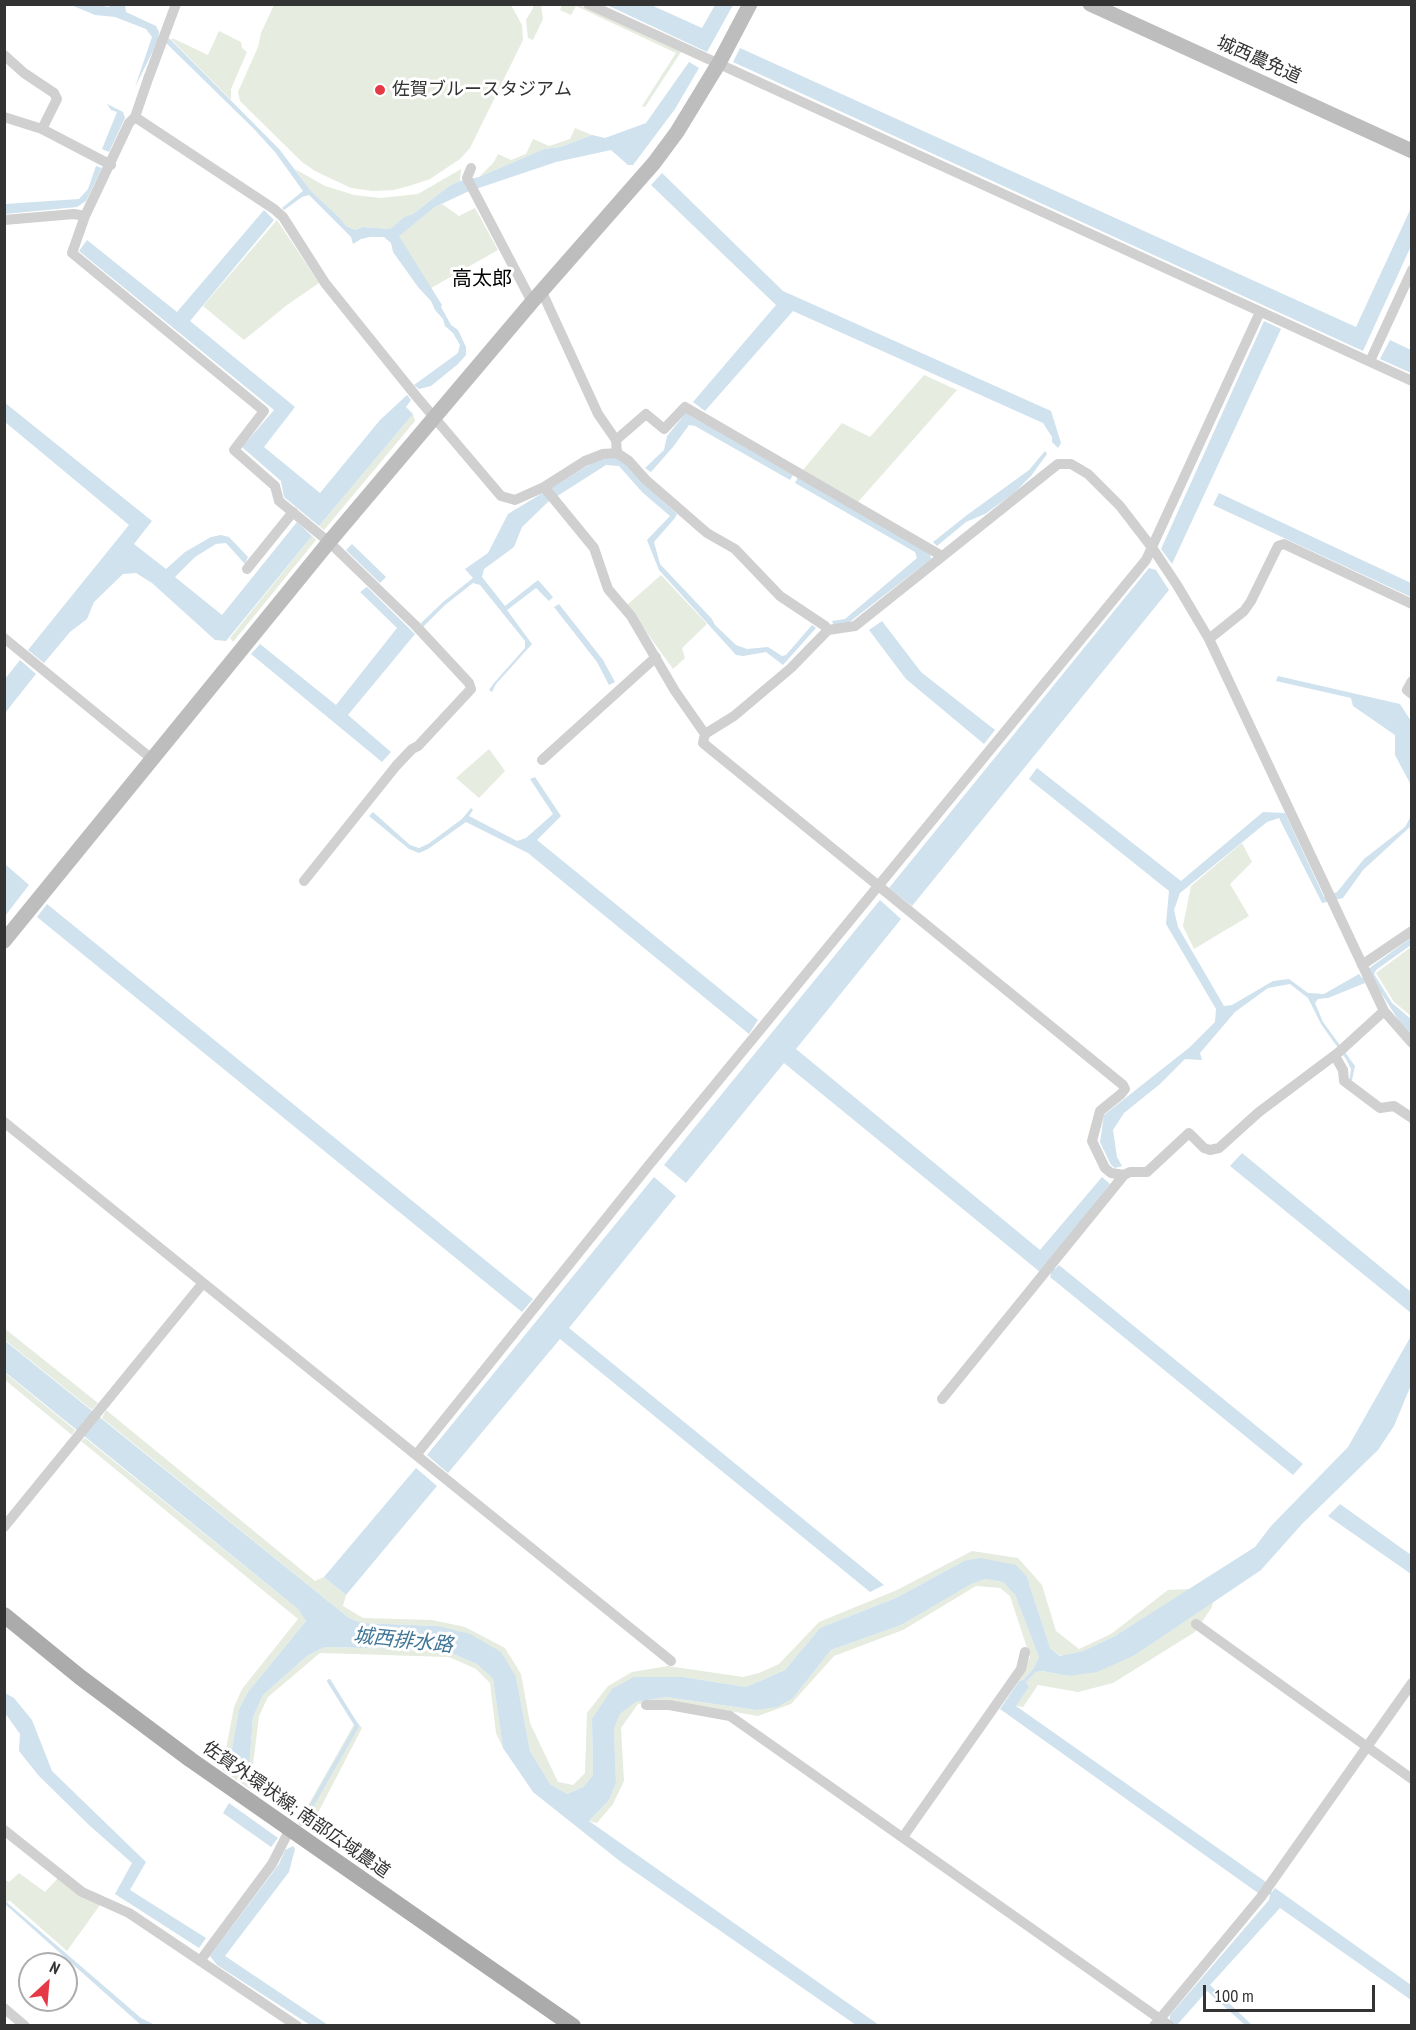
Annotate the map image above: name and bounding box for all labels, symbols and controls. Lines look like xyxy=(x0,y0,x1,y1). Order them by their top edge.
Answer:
street label: 城西農免道 xyxy=(1213,32,1305,88)
place label: 佐賀ブルースタジアム xyxy=(392,79,572,101)
marker: 佐賀ブルースタジアム xyxy=(373,83,387,97)
district label: 高太郎 xyxy=(452,267,512,291)
water label: 城西排水路 xyxy=(352,1624,454,1658)
street label: 佐賀外環状線; 南部広域農道 xyxy=(198,1737,394,1883)
north arrow xyxy=(18,1952,78,2012)
text: N xyxy=(47,1957,63,1978)
scale bar xyxy=(1206,1973,1378,2011)
text: 100 m xyxy=(1214,1984,1254,2007)

